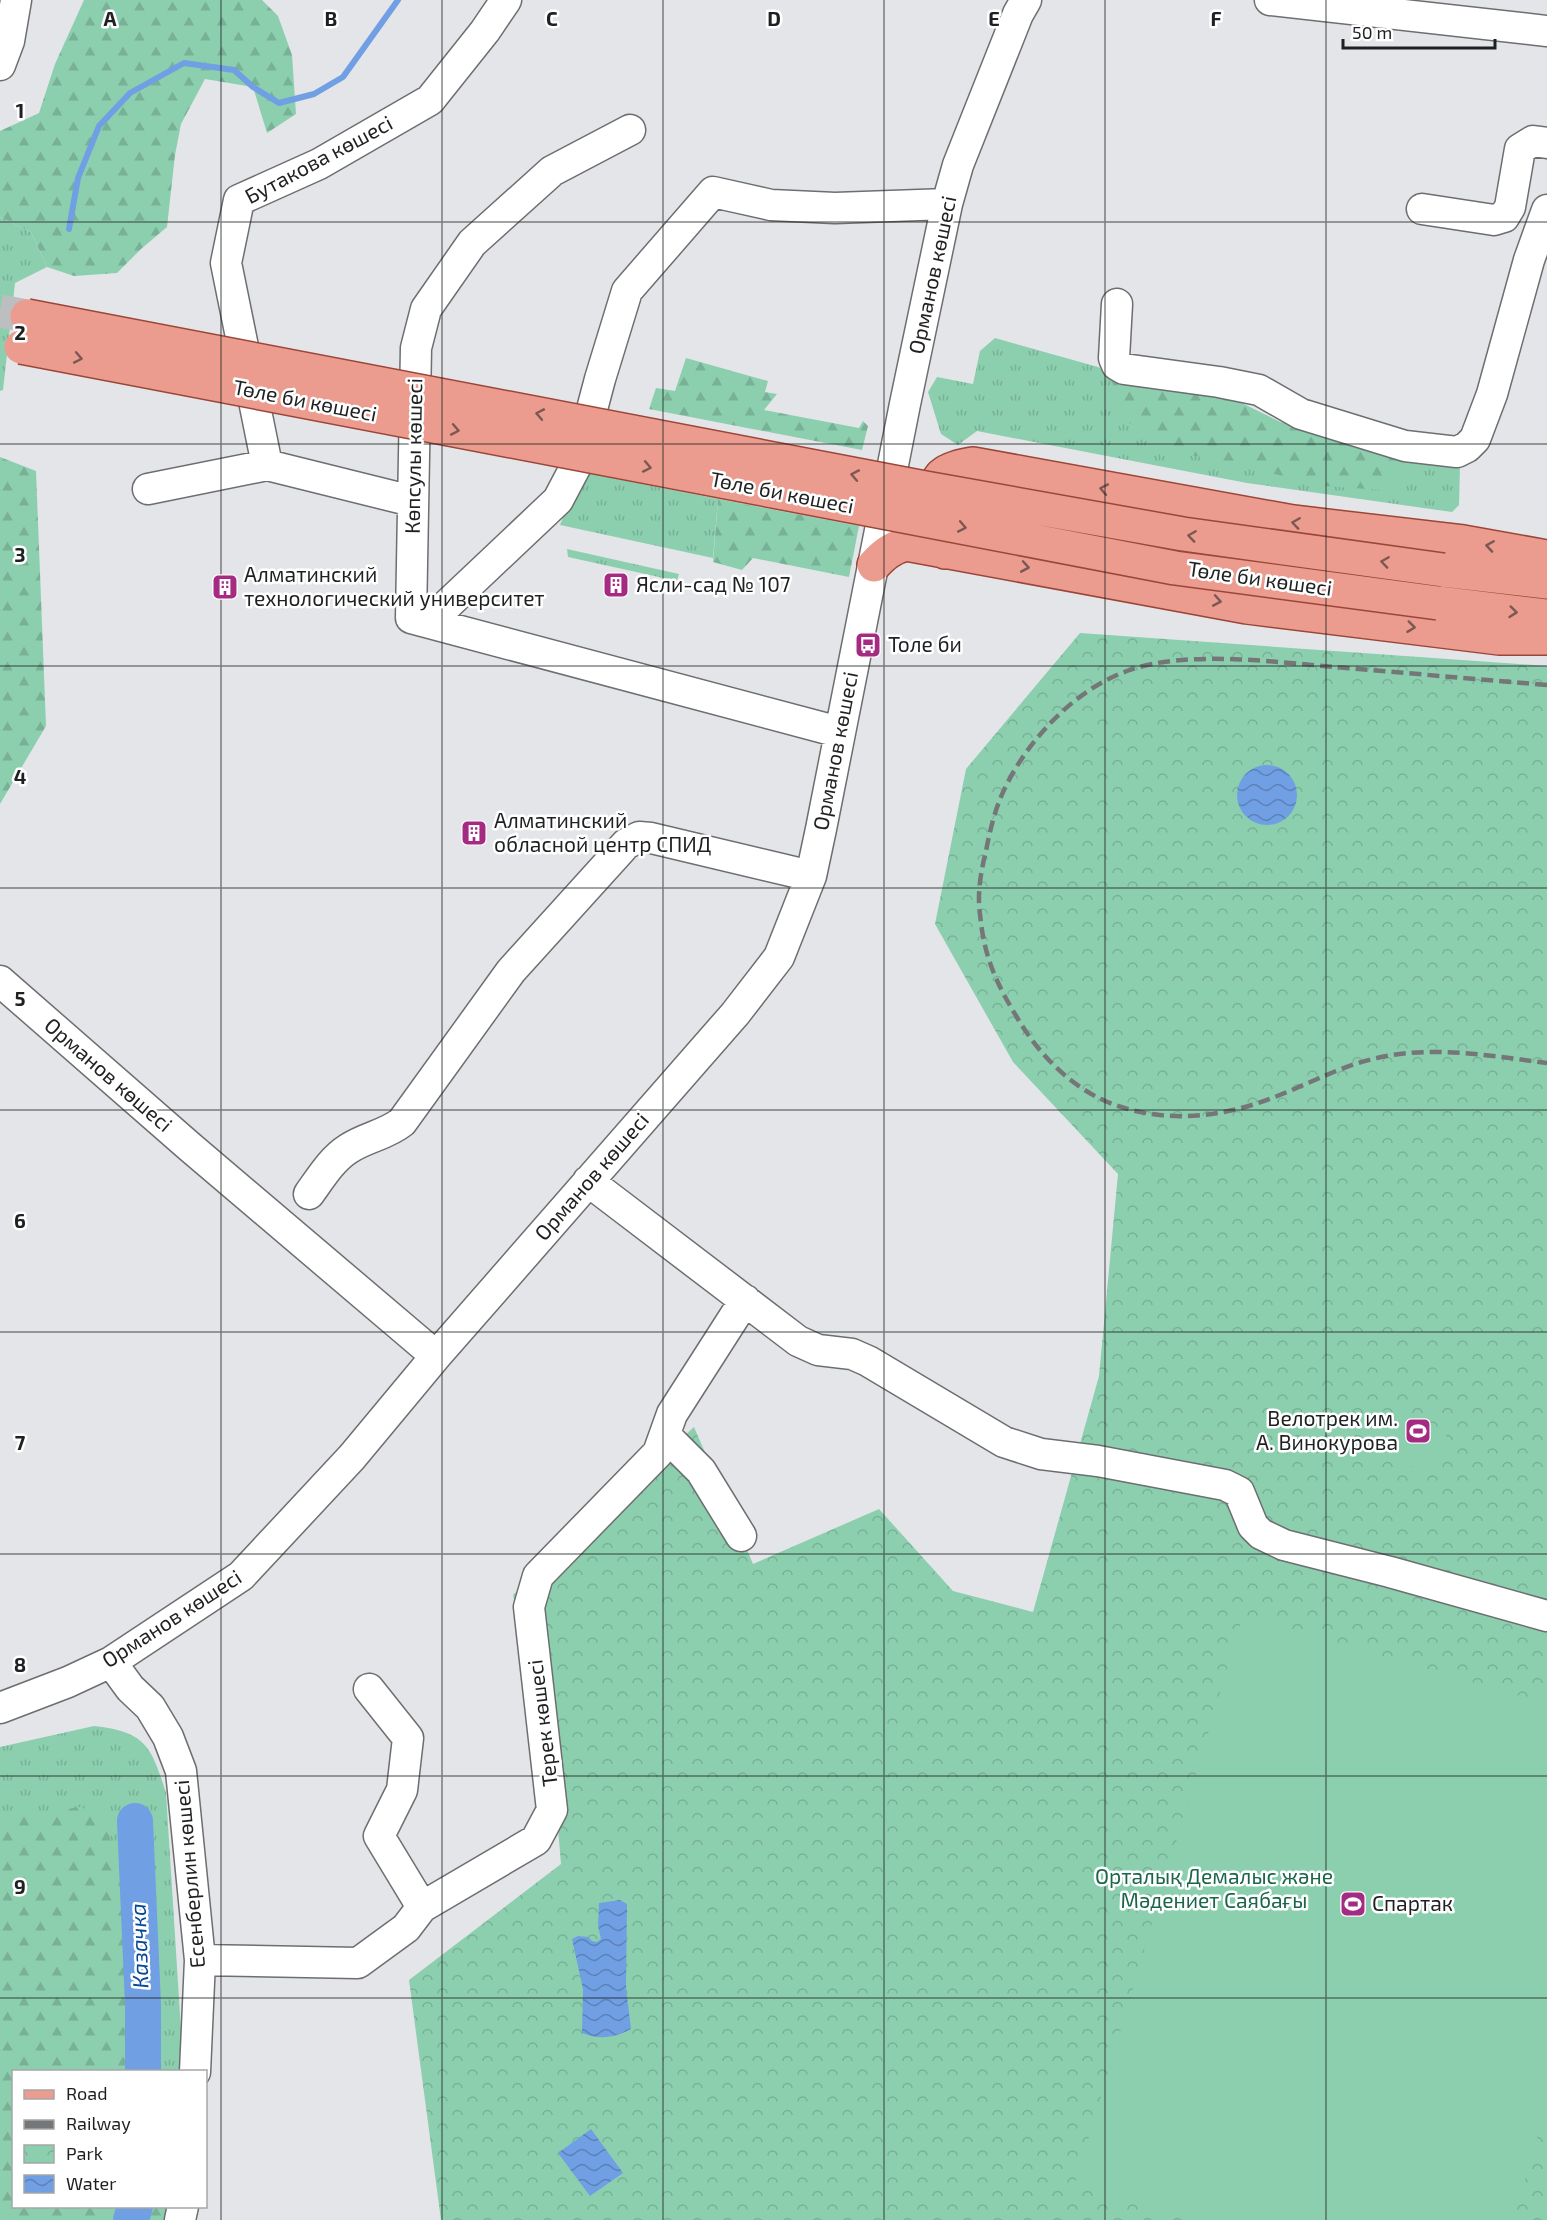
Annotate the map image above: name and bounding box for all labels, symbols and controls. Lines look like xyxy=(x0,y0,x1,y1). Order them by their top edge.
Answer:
text: A xyxy=(103,6,117,30)
text: B xyxy=(325,6,337,30)
text: C xyxy=(546,6,558,30)
text: D xyxy=(767,6,781,30)
text: E xyxy=(988,6,1000,30)
text: F xyxy=(1210,6,1222,30)
scale bar xyxy=(1343,12,1494,50)
text: 50 m xyxy=(1352,21,1392,43)
text: 1 xyxy=(16,98,24,122)
street label: Бутакова көшесі xyxy=(240,109,397,209)
street label: Орманов көшесі xyxy=(903,193,961,356)
text: 2 xyxy=(14,320,26,344)
one-way arrow xyxy=(73,351,83,364)
street label: Төле би көшесі xyxy=(231,373,379,426)
street label: Көпсулы көшесі xyxy=(399,378,427,534)
one-way arrow xyxy=(535,408,545,421)
one-way arrow xyxy=(450,423,460,436)
one-way arrow xyxy=(642,460,652,473)
street label: Төле би көшесі xyxy=(708,465,856,518)
one-way arrow xyxy=(851,469,861,482)
one-way arrow xyxy=(1099,483,1109,496)
one-way arrow xyxy=(1291,517,1301,529)
one-way arrow xyxy=(957,520,967,533)
one-way arrow xyxy=(1187,530,1196,542)
one-way arrow xyxy=(1485,541,1494,553)
text: 3 xyxy=(14,542,26,566)
street label: Төле би көшесі xyxy=(1186,555,1334,600)
one-way arrow xyxy=(1380,557,1390,569)
one-way arrow xyxy=(1020,560,1030,573)
place label: Алматинский технологический университет xyxy=(244,561,545,611)
building icon: Ясли-сад № 107 xyxy=(601,570,631,600)
place label: Ясли-сад № 107 xyxy=(636,571,791,596)
building icon: Алматинский технологический университет xyxy=(210,572,240,602)
one-way arrow xyxy=(1213,595,1222,607)
one-way arrow xyxy=(1509,605,1518,618)
one-way arrow xyxy=(1406,620,1415,633)
bus stop icon: Толе би xyxy=(853,630,883,660)
place label: Толе би xyxy=(888,631,962,656)
street label: Орманов көшесі xyxy=(807,669,862,832)
text: 4 xyxy=(14,764,27,788)
place label: Алматинский обласной центр СПИД xyxy=(494,807,711,856)
building icon: Алматинский обласной центр СПИД xyxy=(459,818,489,848)
text: 5 xyxy=(14,986,26,1010)
street label: Орманов көшесі xyxy=(40,1012,178,1136)
street label: Орманов көшесі xyxy=(529,1107,653,1245)
text: 6 xyxy=(14,1208,26,1232)
place label: Велотрек им. А. Винокурова xyxy=(1256,1405,1398,1455)
sports icon: Велотрек им. А. Винокурова xyxy=(1403,1416,1433,1446)
text: 7 xyxy=(15,1430,26,1454)
street label: Орманов көшесі xyxy=(97,1563,246,1672)
text: 8 xyxy=(14,1652,26,1676)
street label: Терек көшесі xyxy=(521,1658,562,1788)
street label: Есенберлин көшесі xyxy=(168,1779,209,1969)
park label: Орталық Демалыс және Мәдениет Саябағы xyxy=(1095,1863,1333,1912)
text: 9 xyxy=(14,1874,26,1898)
sports icon: Спартак xyxy=(1338,1889,1368,1919)
place label: Спартак xyxy=(1372,1890,1453,1915)
water label: Казачка xyxy=(124,1903,152,1989)
legend xyxy=(12,2070,207,2208)
text: Road xyxy=(66,2082,107,2104)
text: Railway xyxy=(66,2112,131,2134)
text: Park xyxy=(66,2142,103,2164)
text: Water xyxy=(66,2172,116,2194)

